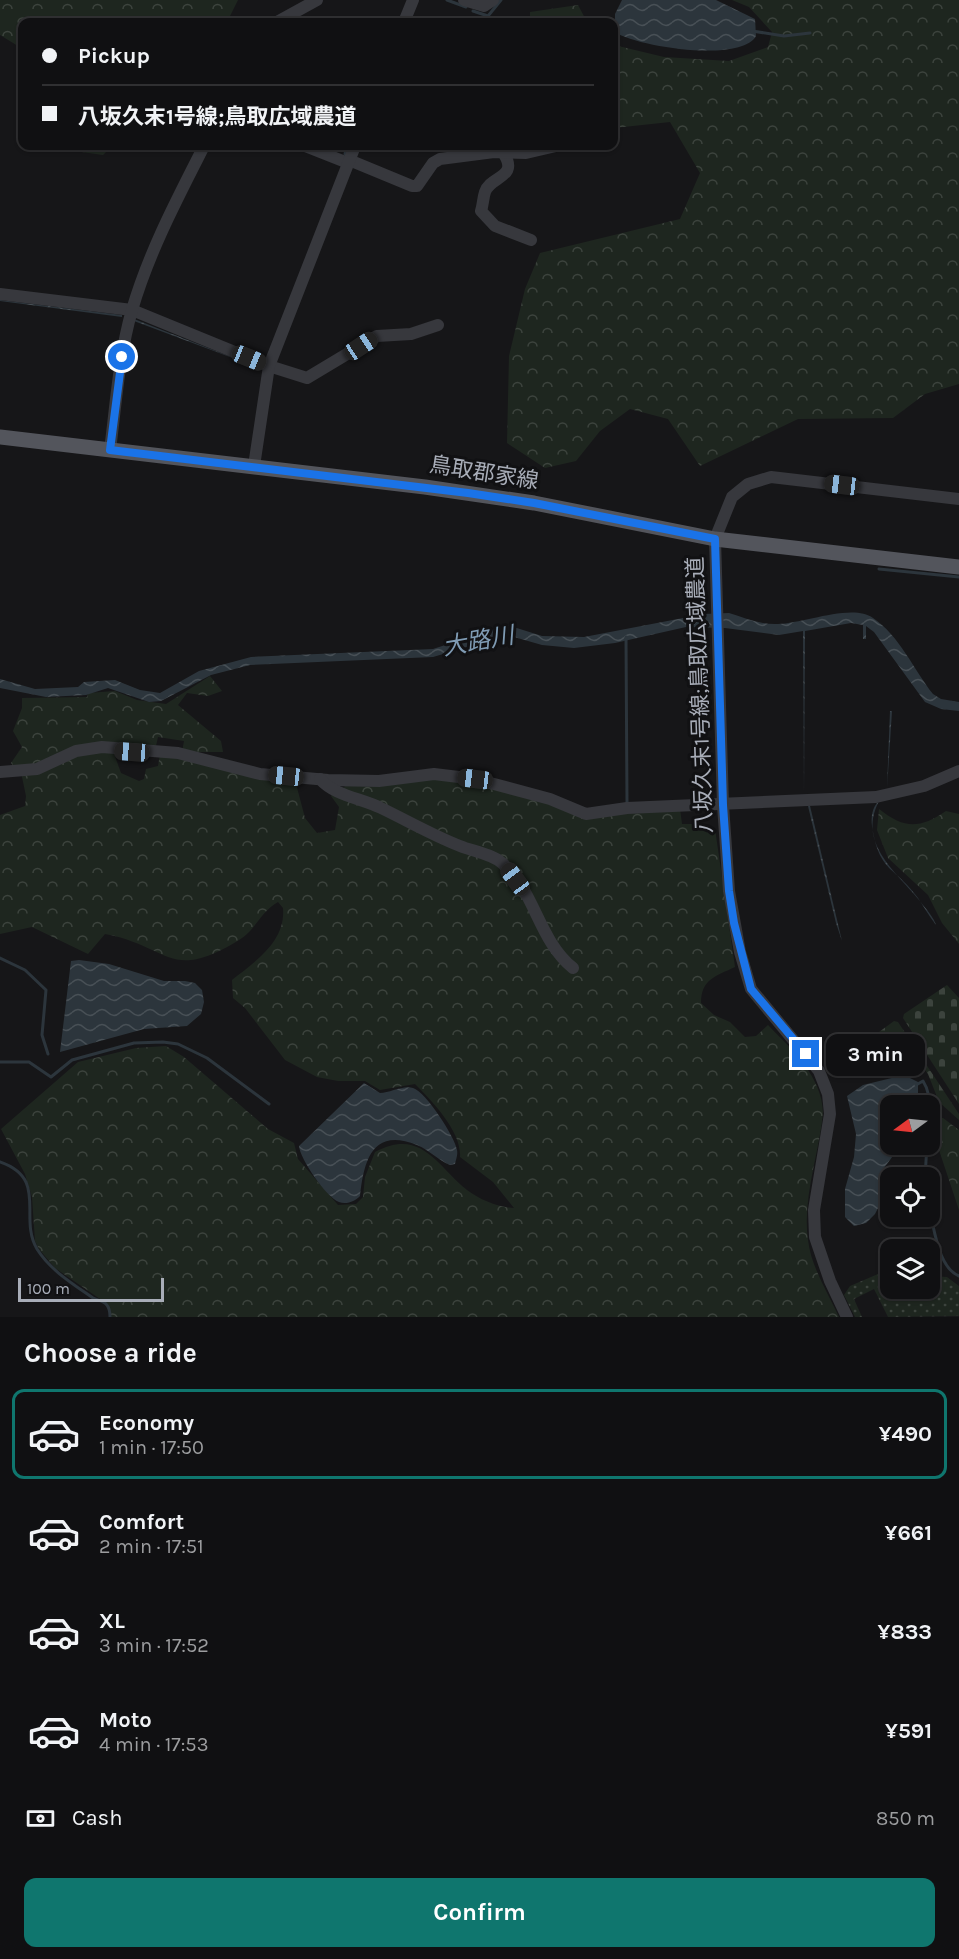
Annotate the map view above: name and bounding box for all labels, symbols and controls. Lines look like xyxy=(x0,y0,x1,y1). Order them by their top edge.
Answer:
text: Pickup xyxy=(78,43,150,69)
text: 八坂久末1号線;鳥取広域農道 xyxy=(78,104,357,130)
car xyxy=(341,329,381,363)
route start xyxy=(108,343,135,370)
car xyxy=(229,343,269,373)
street label: 鳥取郡家線 xyxy=(428,452,540,494)
car xyxy=(823,474,861,496)
street label: 八坂久末1号線;鳥取広域農道 xyxy=(682,556,718,834)
water label: 大路川 xyxy=(440,620,519,661)
car xyxy=(113,742,151,762)
car xyxy=(267,765,305,787)
car xyxy=(456,768,494,790)
car xyxy=(497,859,533,899)
callout: 3 min xyxy=(827,1033,926,1075)
route end xyxy=(792,1040,819,1067)
text: 3 min xyxy=(848,1043,903,1066)
north arrow xyxy=(880,1095,940,1155)
map controls xyxy=(880,1095,940,1299)
button: locate xyxy=(880,1167,940,1227)
button: layers xyxy=(880,1239,940,1299)
scale bar xyxy=(18,1275,164,1302)
text: 100 m xyxy=(27,1279,70,1298)
text: Choose a ride xyxy=(24,1337,197,1369)
icon: car xyxy=(27,1407,81,1461)
text: Economy xyxy=(99,1410,194,1436)
text: ¥490 xyxy=(879,1421,932,1447)
text: 1 min · 17:50 xyxy=(99,1436,204,1459)
icon: car xyxy=(27,1506,81,1560)
text: Comfort xyxy=(99,1509,184,1535)
text: ¥661 xyxy=(885,1520,932,1546)
text: 2 min · 17:51 xyxy=(99,1535,204,1558)
icon: car xyxy=(27,1605,81,1659)
text: XL xyxy=(99,1608,125,1634)
text: ¥833 xyxy=(878,1619,932,1645)
text: 3 min · 17:52 xyxy=(99,1634,209,1657)
icon: car xyxy=(27,1704,81,1758)
text: Moto xyxy=(99,1707,152,1733)
text: ¥591 xyxy=(885,1718,932,1744)
text: 4 min · 17:53 xyxy=(99,1733,208,1756)
icon: cash xyxy=(24,1802,57,1835)
text: Cash xyxy=(72,1805,122,1831)
text: 850 m xyxy=(876,1807,935,1830)
button: Confirm xyxy=(24,1878,935,1947)

